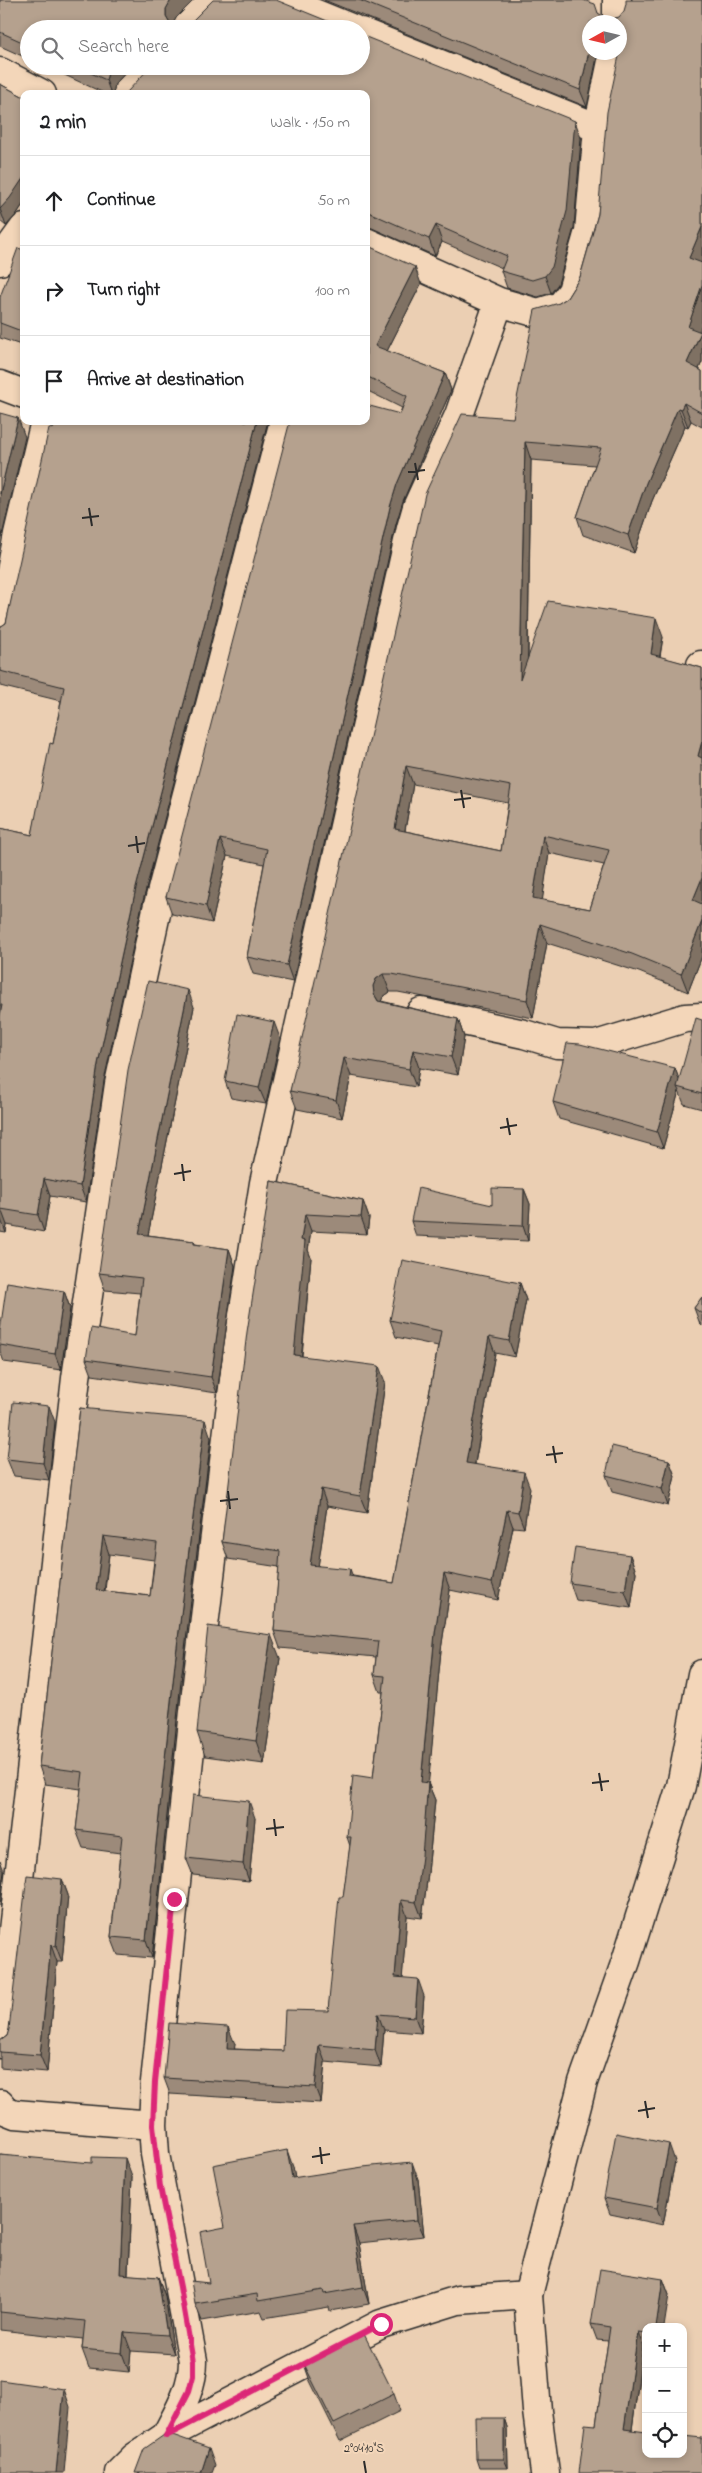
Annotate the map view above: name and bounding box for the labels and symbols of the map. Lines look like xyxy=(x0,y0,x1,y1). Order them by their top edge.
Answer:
north arrow xyxy=(582,15,627,60)
route end xyxy=(163,1888,186,1911)
route start xyxy=(370,2313,393,2336)
text: 2°04'10"S xyxy=(344,2440,384,2458)

